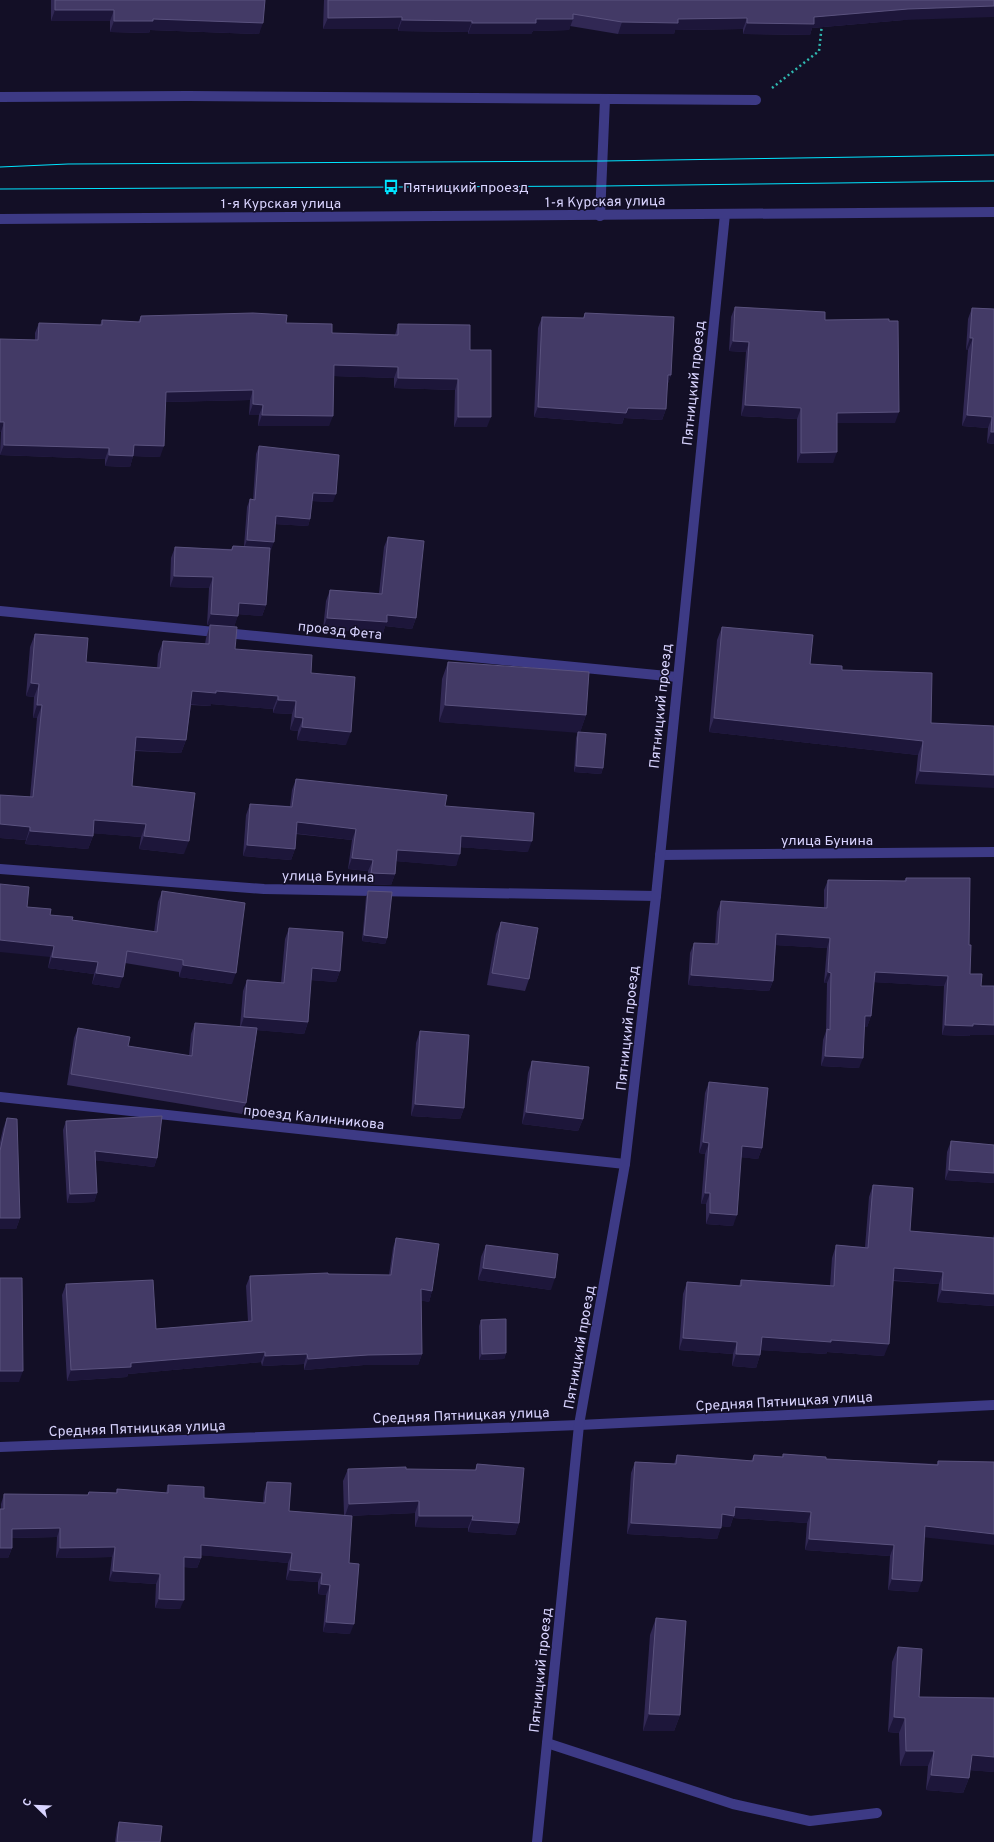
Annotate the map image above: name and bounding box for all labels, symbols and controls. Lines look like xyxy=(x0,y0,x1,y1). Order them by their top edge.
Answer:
bus stop icon: Пятницкий проезд xyxy=(382,178,400,196)
place label: Пятницкий проезд xyxy=(403,180,529,197)
street label: 1-я Курская улица xyxy=(545,193,665,212)
street label: 1-я Курская улица xyxy=(221,196,341,213)
street label: Пятницкий проезд xyxy=(679,320,710,447)
street label: проезд Фета xyxy=(297,619,383,644)
street label: Пятницкий проезд xyxy=(646,643,677,770)
street label: улица Бунина xyxy=(781,833,873,850)
street label: улица Бунина xyxy=(282,868,374,887)
street label: Пятницкий проезд xyxy=(613,965,644,1092)
street label: проезд Калинникова xyxy=(243,1103,385,1134)
street label: Пятницкий проезд xyxy=(561,1284,600,1411)
street label: Средняя Пятницкая улица xyxy=(695,1389,873,1416)
street label: Средняя Пятницкая улица xyxy=(372,1405,550,1428)
street label: Средняя Пятницкая улица xyxy=(48,1418,226,1441)
street label: Пятницкий проезд xyxy=(526,1607,557,1734)
north arrow xyxy=(16,1786,56,1826)
text: С xyxy=(20,1797,36,1808)

